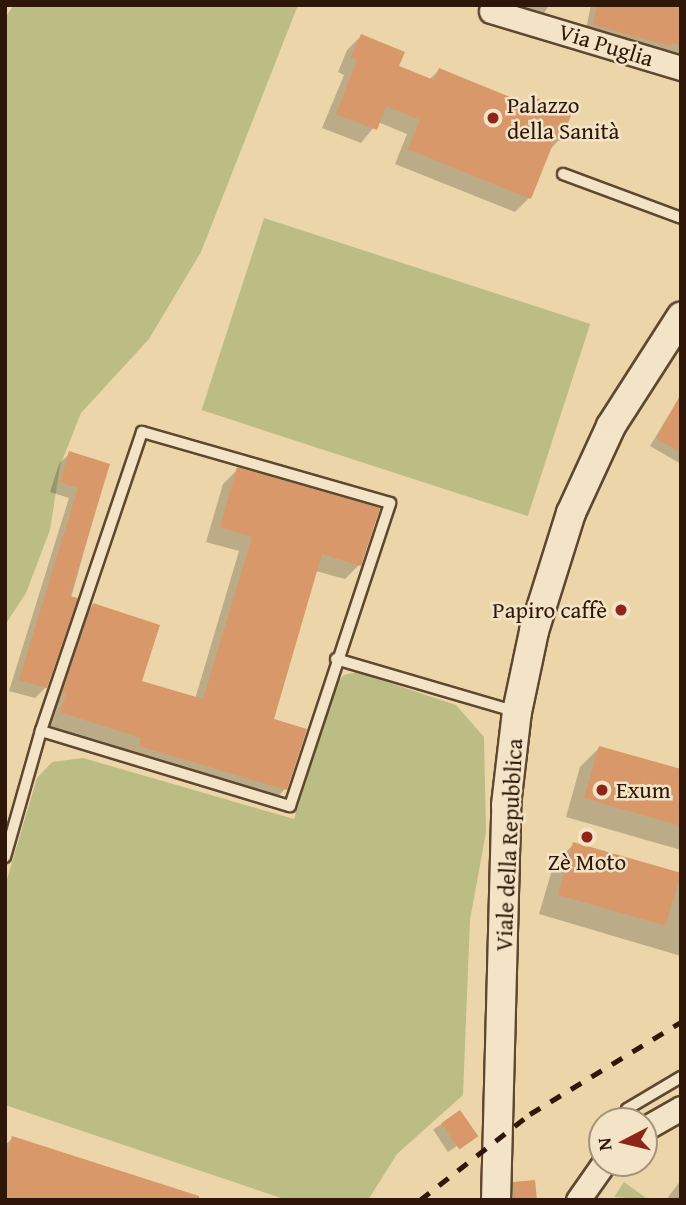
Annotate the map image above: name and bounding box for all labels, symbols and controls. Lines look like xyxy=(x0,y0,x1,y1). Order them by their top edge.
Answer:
street label: Via Puglia xyxy=(555,18,657,72)
place label: Palazzo della Sanità xyxy=(507,91,619,145)
marker: Palazzo della Sanità xyxy=(485,110,501,126)
place label: Papiro caffè xyxy=(492,596,607,624)
marker: Papiro caffè xyxy=(613,602,629,618)
street label: Viale della Repubblica xyxy=(490,738,528,952)
place label: Exum xyxy=(616,776,671,804)
marker: Exum xyxy=(594,782,610,798)
marker: Zè Moto xyxy=(579,829,595,845)
place label: Zè Moto xyxy=(548,848,626,876)
north arrow xyxy=(588,1107,658,1177)
text: N xyxy=(589,1136,619,1152)

